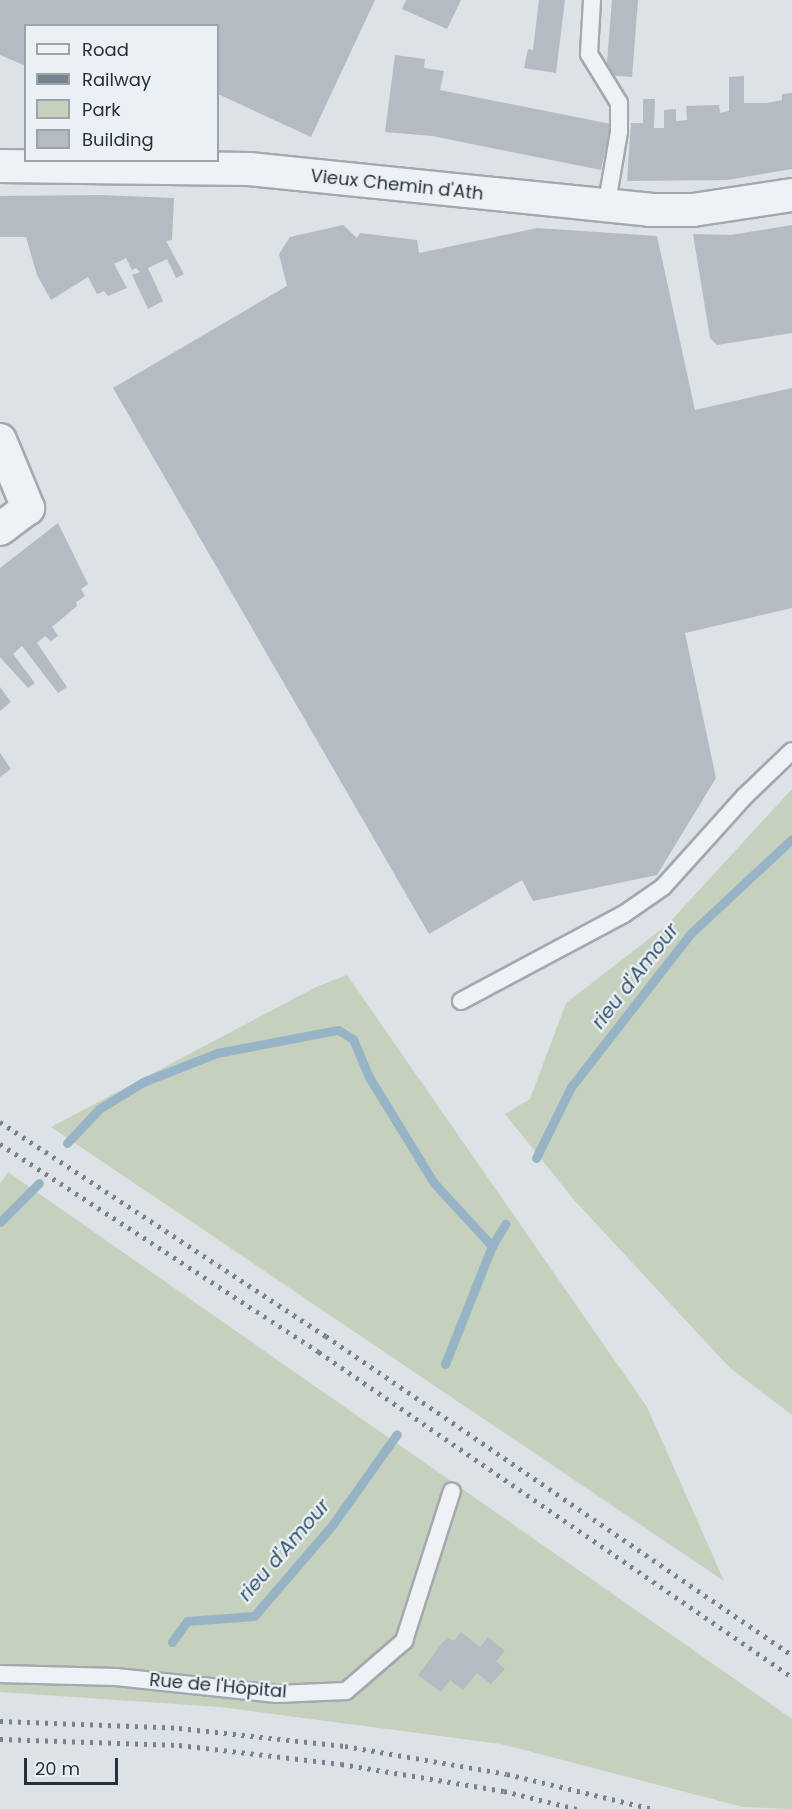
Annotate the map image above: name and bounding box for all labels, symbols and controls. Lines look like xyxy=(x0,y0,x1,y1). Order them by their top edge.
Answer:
legend xyxy=(24,24,219,162)
text: Road xyxy=(82,37,129,62)
text: Railway xyxy=(82,67,151,92)
text: Park xyxy=(82,97,121,122)
text: Building xyxy=(82,127,154,152)
street label: Vieux Chemin d'Ath xyxy=(309,165,485,205)
water label: rieu d'Amour xyxy=(586,918,684,1034)
water label: rieu d'Amour xyxy=(233,1494,335,1606)
street label: Rue de l'Hôpital xyxy=(149,1669,287,1703)
scale bar xyxy=(27,1746,122,1784)
text: 20 m xyxy=(35,1756,80,1781)

